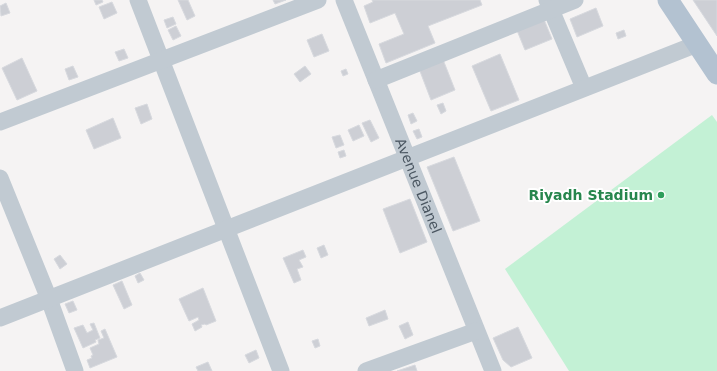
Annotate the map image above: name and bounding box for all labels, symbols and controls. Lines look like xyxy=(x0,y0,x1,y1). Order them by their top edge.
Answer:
street label: Avenue Dianel xyxy=(392,136,445,236)
place label: Riyadh Stadium xyxy=(528,187,653,203)
marker: Riyadh Stadium xyxy=(656,190,666,200)

